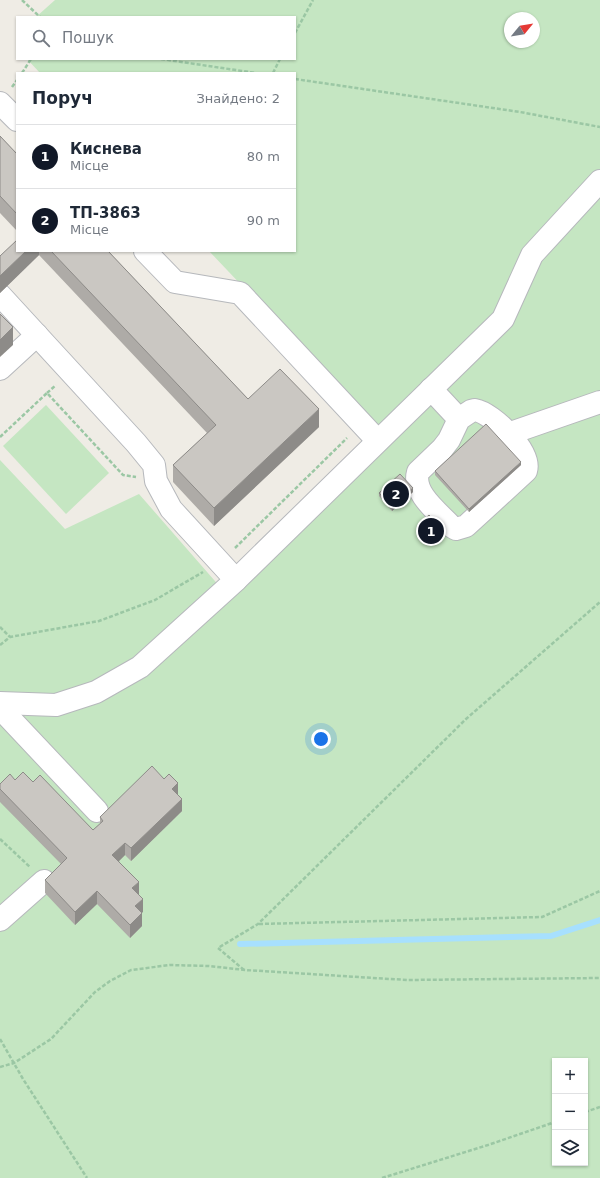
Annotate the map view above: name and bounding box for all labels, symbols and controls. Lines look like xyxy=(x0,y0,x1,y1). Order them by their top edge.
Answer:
north arrow xyxy=(504,12,540,48)
search box xyxy=(16,16,296,60)
icon: search xyxy=(30,27,52,49)
text: Пошук xyxy=(62,29,114,47)
text: Поруч xyxy=(32,88,93,108)
text: Знайдено: 2 xyxy=(197,91,280,106)
text: Киснева xyxy=(70,140,142,158)
text: 1 xyxy=(40,149,50,164)
text: 80 m xyxy=(247,149,280,164)
text: Місце xyxy=(70,158,109,173)
text: ТП-3863 xyxy=(70,204,141,222)
text: 2 xyxy=(40,213,50,228)
text: 90 m xyxy=(247,213,280,228)
text: Місце xyxy=(70,222,109,237)
pin: 2 xyxy=(383,479,409,509)
pin: 1 xyxy=(418,516,444,546)
your location xyxy=(311,729,331,749)
map controls xyxy=(552,1058,588,1166)
button: + xyxy=(552,1058,588,1094)
button: − xyxy=(552,1094,588,1130)
button: layers xyxy=(552,1130,588,1166)

